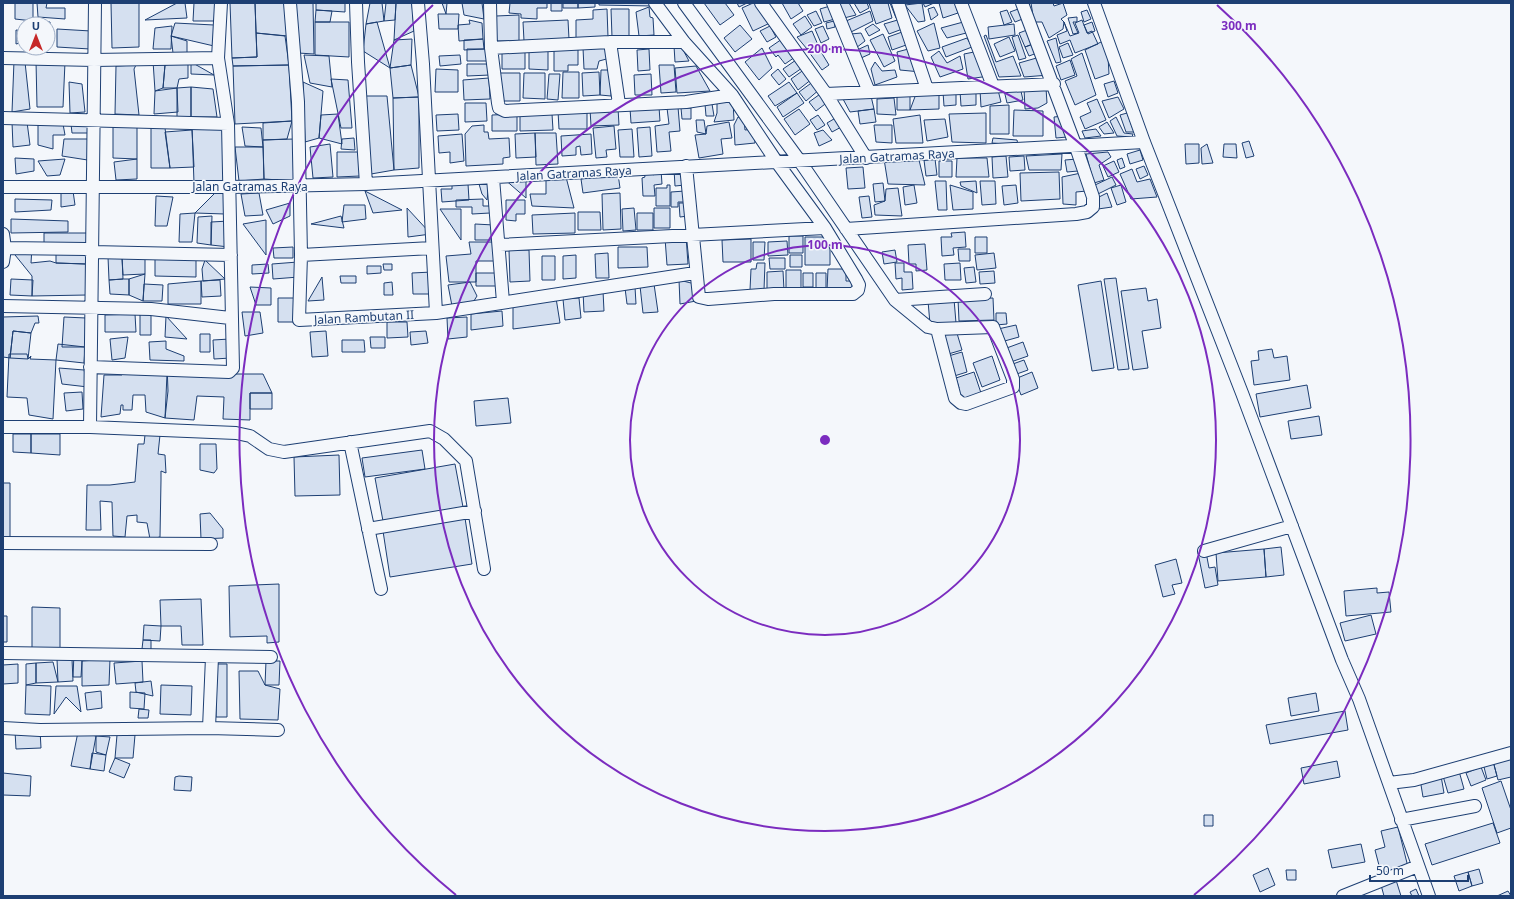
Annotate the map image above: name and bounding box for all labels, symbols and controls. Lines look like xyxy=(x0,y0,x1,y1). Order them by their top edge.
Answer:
north arrow xyxy=(16,16,56,56)
text: 300 m xyxy=(1221,17,1257,34)
text: U xyxy=(32,18,40,33)
text: 200 m xyxy=(807,40,843,57)
street label: Jalan Gatramas Raya xyxy=(838,144,955,168)
street label: Jalan Gatramas Raya xyxy=(515,161,632,185)
street label: Jalan Gatramas Raya xyxy=(191,178,308,195)
text: 100 m xyxy=(807,236,843,253)
street label: Jalan Rambutan II xyxy=(312,306,415,328)
centre of rings xyxy=(818,433,832,447)
scale bar xyxy=(1370,857,1468,883)
text: 50 m xyxy=(1376,862,1404,879)

